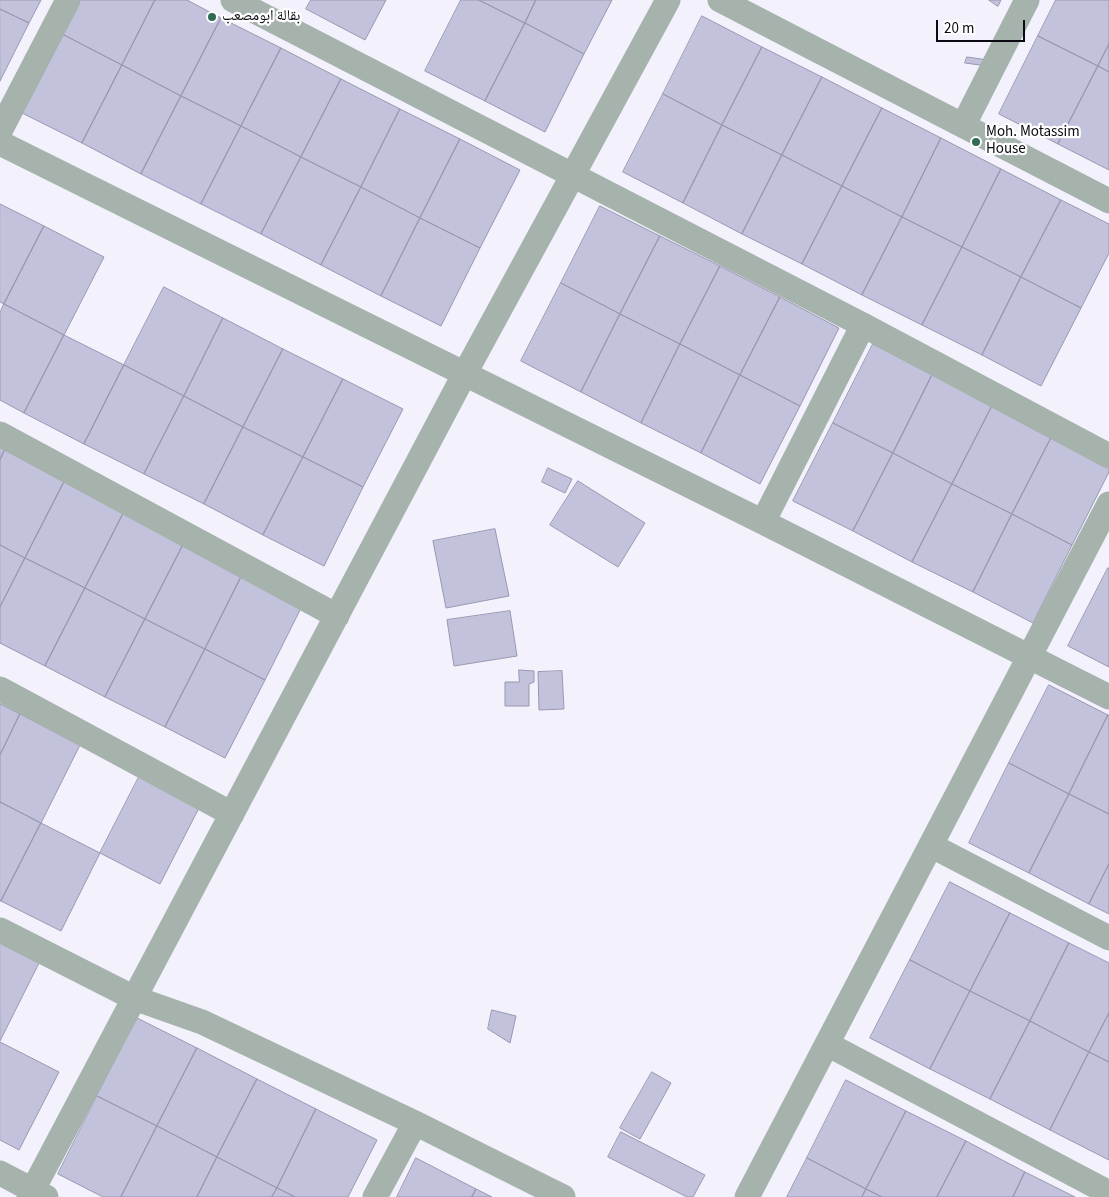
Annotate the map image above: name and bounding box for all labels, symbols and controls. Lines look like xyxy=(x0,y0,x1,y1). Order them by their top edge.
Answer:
place label: بقالة ابومصعب xyxy=(222,8,300,26)
scale bar xyxy=(939,10,1028,42)
marker: بقالة ابومصعب xyxy=(206,11,218,23)
text: 20 m xyxy=(944,18,974,39)
place label: Moh. Motassim House xyxy=(986,124,1080,159)
marker: Moh. Motassim House xyxy=(970,136,982,148)

